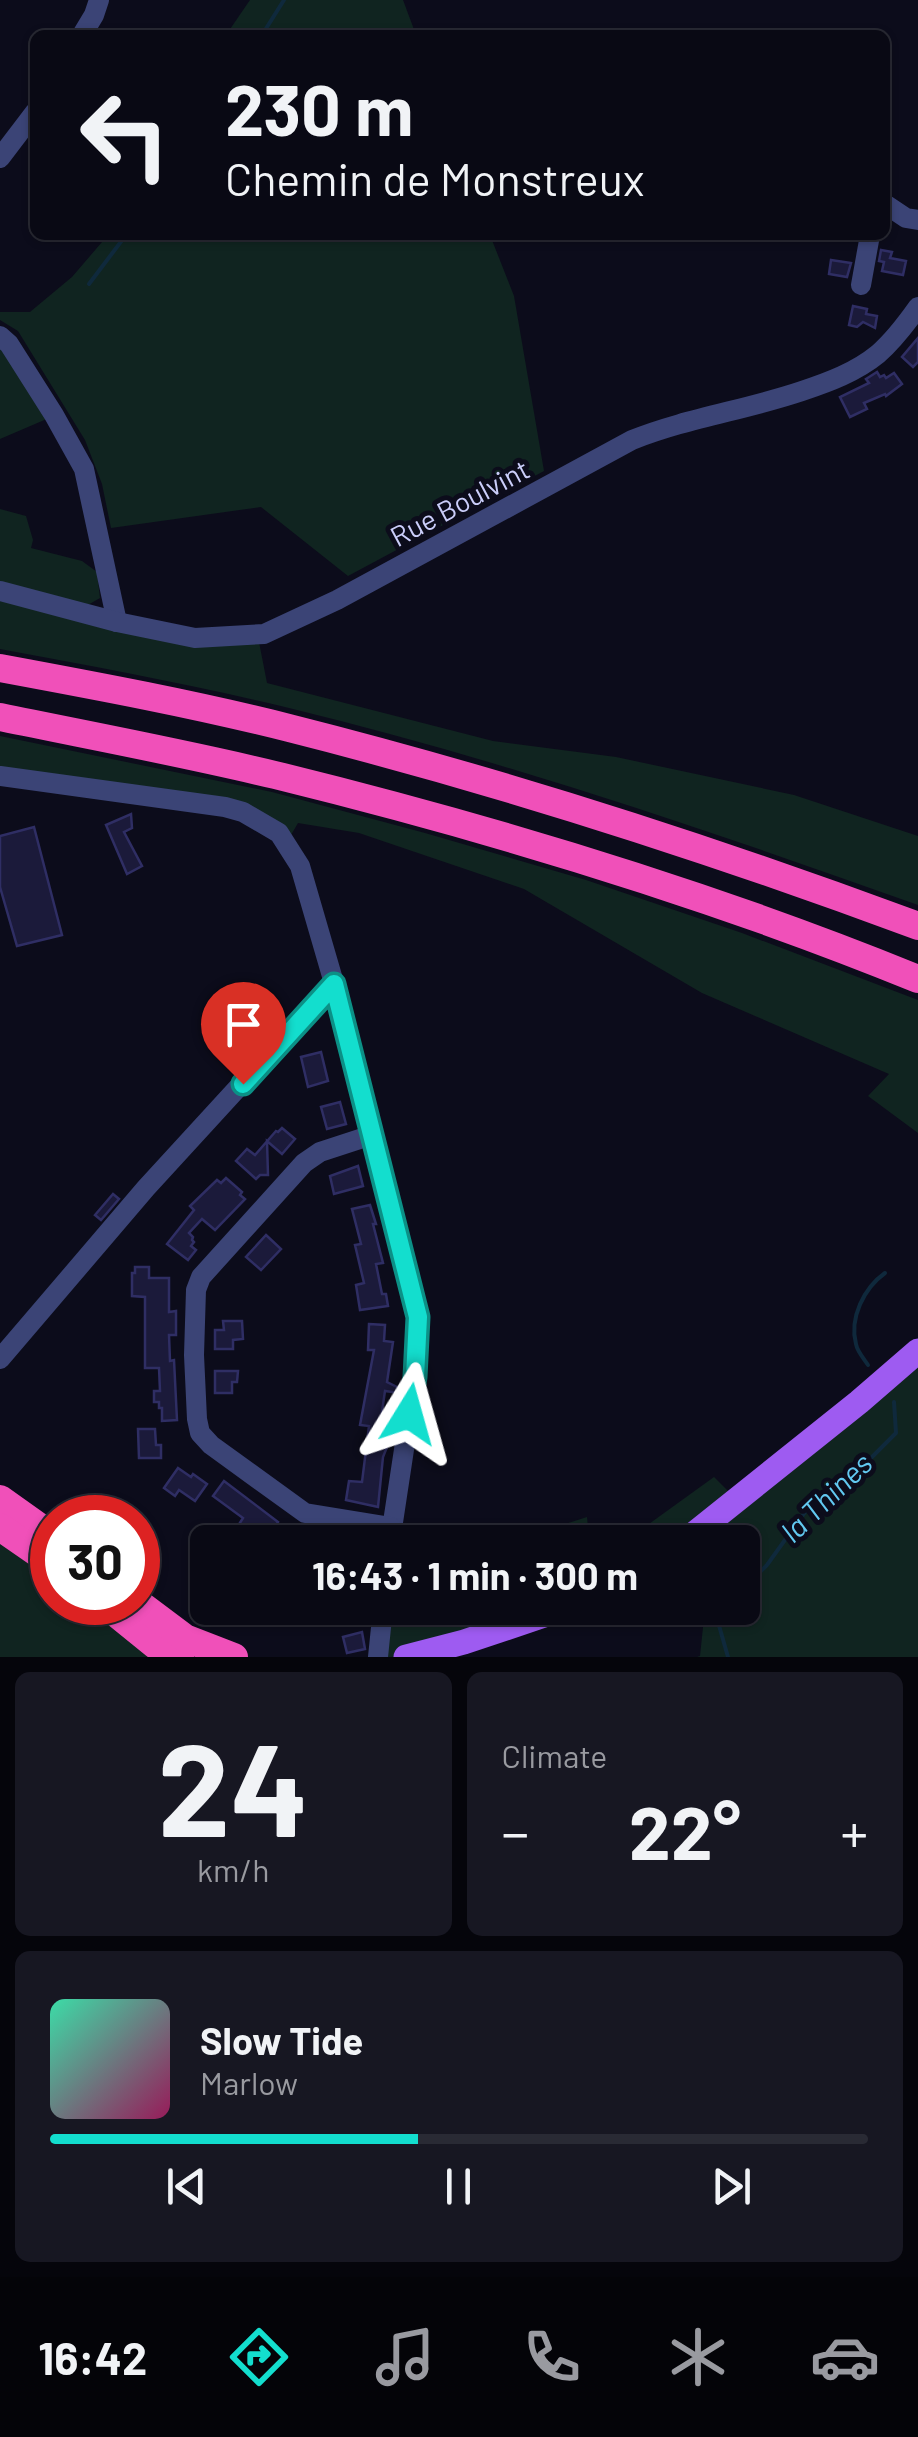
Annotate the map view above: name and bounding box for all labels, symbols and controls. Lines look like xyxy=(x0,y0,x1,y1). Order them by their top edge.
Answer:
text: 230 m xyxy=(225,66,413,150)
icon: left xyxy=(60,70,190,200)
text: Chemin de Monstreux xyxy=(225,151,644,205)
street label: Rue Boulvint xyxy=(384,451,535,553)
pin xyxy=(201,982,286,1085)
icon: arrive xyxy=(216,997,271,1052)
position arrow xyxy=(357,1362,461,1466)
water label: la Thines xyxy=(773,1444,879,1549)
speed limit sign: 30 xyxy=(30,1495,160,1625)
text: 16:43 · 1 min · 300 m xyxy=(312,1552,638,1598)
text: 24 xyxy=(158,1707,309,1863)
text: Climate xyxy=(502,1736,607,1774)
text: 22° xyxy=(629,1785,741,1875)
text: − xyxy=(502,1798,529,1864)
text: + xyxy=(840,1798,868,1864)
text: km/h xyxy=(197,1850,269,1888)
text: Slow Tide xyxy=(200,2017,363,2063)
text: Marlow xyxy=(200,2063,298,2101)
icon: previous xyxy=(159,2159,214,2214)
icon: pause xyxy=(431,2159,486,2214)
icon: next xyxy=(704,2159,759,2214)
icon: directions xyxy=(224,2322,294,2392)
icon: music xyxy=(370,2322,440,2392)
icon: phone xyxy=(517,2322,587,2392)
icon: climate xyxy=(663,2322,733,2392)
icon: car xyxy=(810,2322,880,2392)
text: 16:42 xyxy=(38,2330,147,2384)

